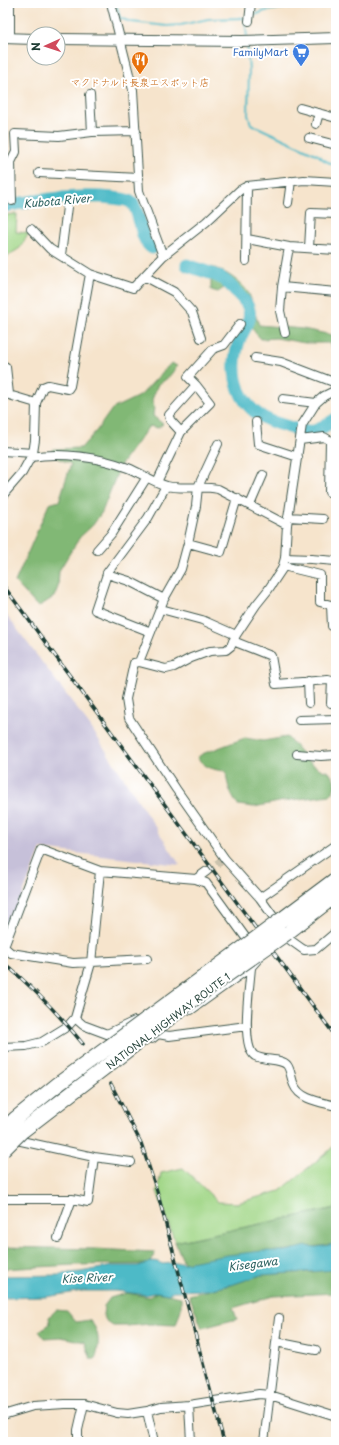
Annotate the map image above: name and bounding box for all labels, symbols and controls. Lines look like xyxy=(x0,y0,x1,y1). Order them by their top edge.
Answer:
north arrow xyxy=(26,26,66,66)
text: N xyxy=(27,41,44,51)
supermarket icon: FamilyMart xyxy=(291,42,311,67)
place label: FamilyMart xyxy=(233,44,288,60)
restaurant icon: マクドナルド長泉エスポット店 xyxy=(130,50,150,75)
place label: マクドナルド長泉エスポット店 xyxy=(70,74,210,89)
water label: Kubota River xyxy=(23,189,93,212)
street label: NATIONAL HIGHWAY ROUTE 1 xyxy=(102,969,233,1072)
water label: Kisegawa xyxy=(227,1252,280,1275)
water label: Kise River xyxy=(61,1268,115,1287)

